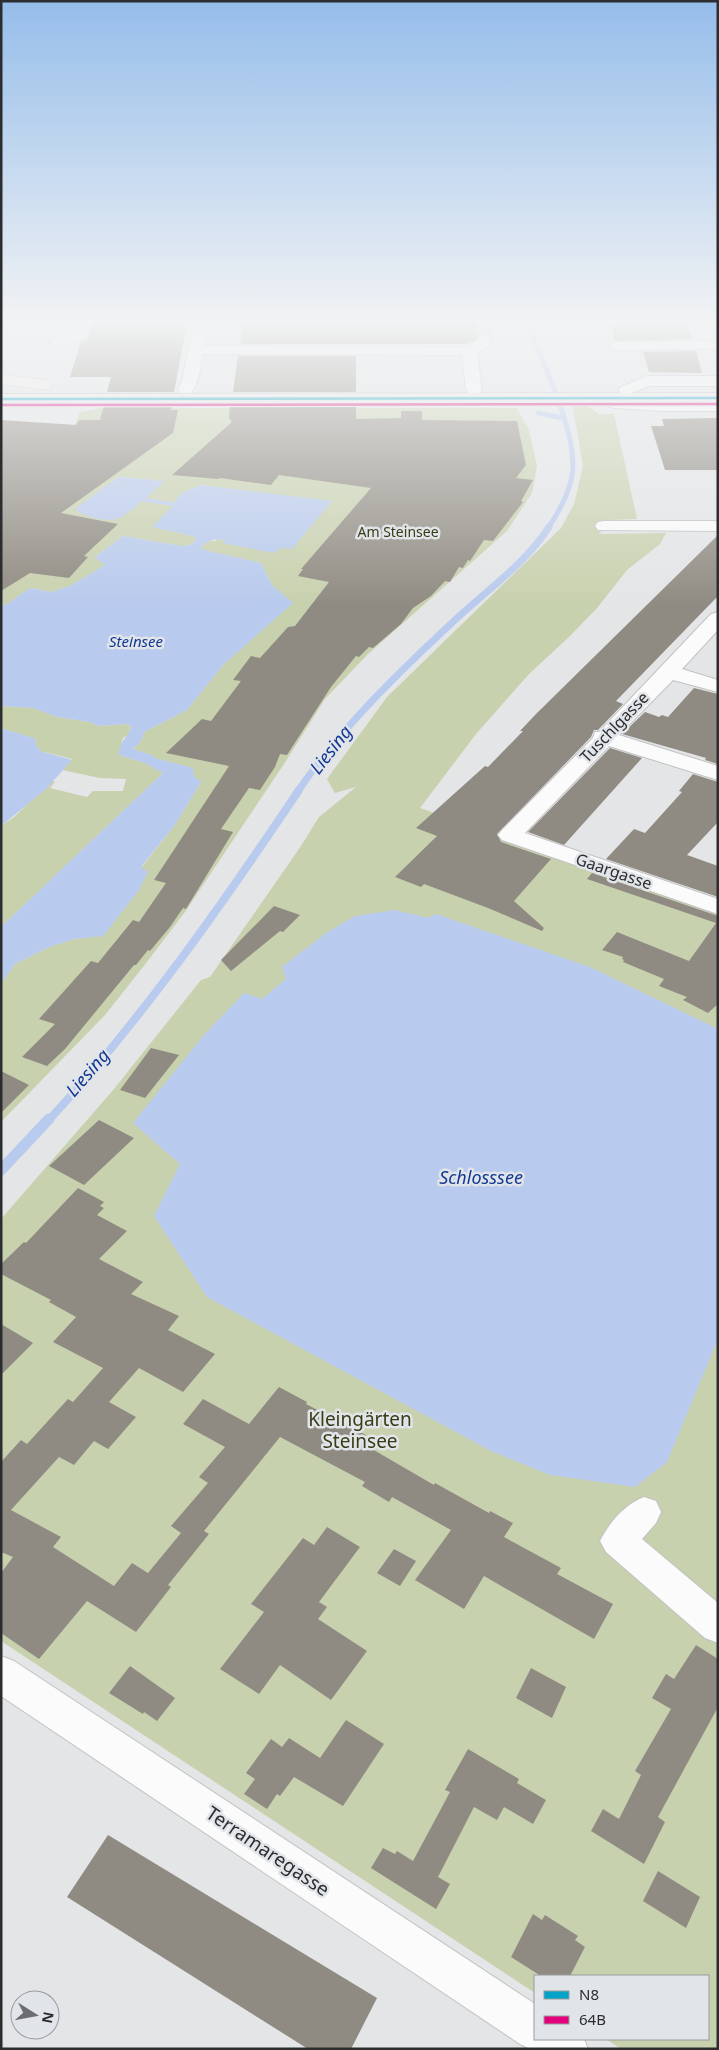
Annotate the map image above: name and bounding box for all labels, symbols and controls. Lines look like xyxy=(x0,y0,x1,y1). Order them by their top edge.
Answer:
park label: Am Steinsee xyxy=(357,522,439,541)
water label: Steinsee xyxy=(109,631,164,651)
street label: Tuschlgasse xyxy=(575,687,653,767)
water label: Liesing xyxy=(304,720,357,779)
street label: Gaargasse xyxy=(573,848,655,894)
water label: Liesing xyxy=(60,1044,115,1101)
water label: Schlosssee xyxy=(439,1165,523,1189)
park label: Kleingärten Steinsee xyxy=(308,1406,412,1454)
street label: Terramaregasse xyxy=(201,1800,335,1902)
legend xyxy=(534,1975,709,2040)
text: N8 xyxy=(579,1984,599,2004)
north arrow xyxy=(10,1990,60,2040)
text: 64B xyxy=(579,2009,606,2029)
text: N xyxy=(38,2010,59,2025)

